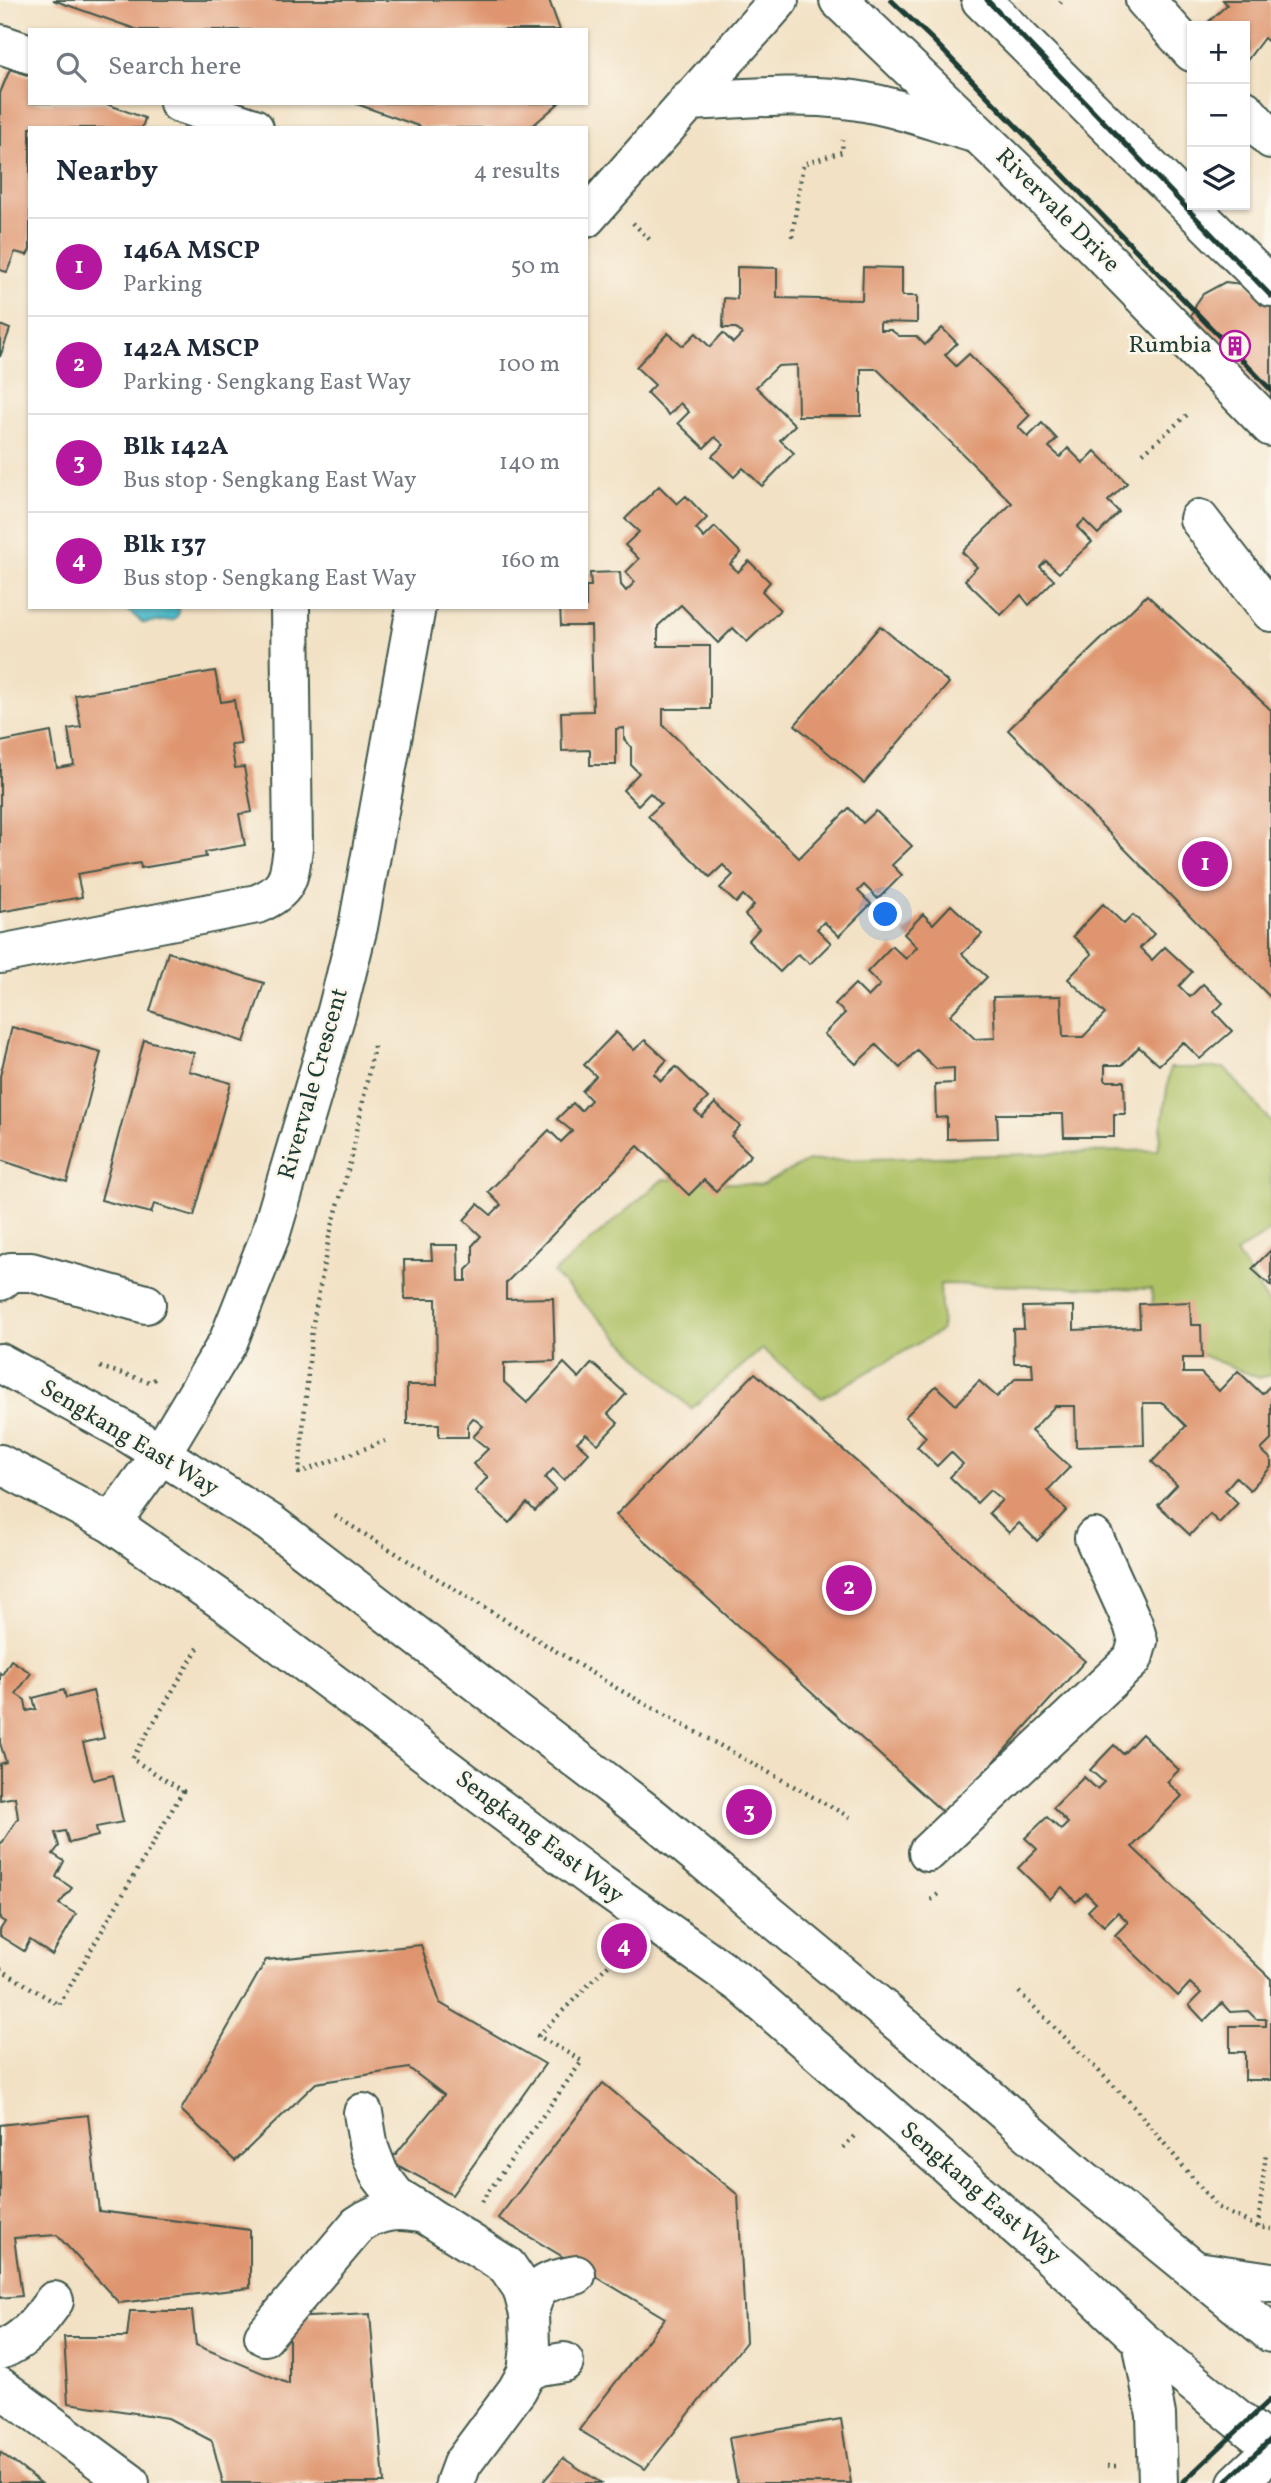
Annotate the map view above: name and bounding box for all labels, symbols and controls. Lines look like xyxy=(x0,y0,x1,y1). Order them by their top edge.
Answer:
map controls xyxy=(1187,21,1250,210)
button: + xyxy=(1187,21,1250,84)
search box xyxy=(28,28,588,105)
icon: search xyxy=(52,48,90,86)
text: Search here xyxy=(108,49,241,85)
button: − xyxy=(1187,84,1250,147)
street label: Rivervale Drive xyxy=(987,141,1127,281)
button: layers xyxy=(1187,147,1250,210)
text: Nearby xyxy=(56,151,158,193)
text: 4 results xyxy=(474,156,560,188)
text: 146A MSCP xyxy=(123,233,260,269)
text: 1 xyxy=(74,251,84,283)
text: 50 m xyxy=(511,251,560,283)
text: Parking xyxy=(123,269,202,301)
place label: Rumbia xyxy=(1129,329,1212,363)
building icon: Rumbia xyxy=(1218,329,1252,363)
text: 142A MSCP xyxy=(123,331,259,367)
text: 2 xyxy=(73,349,85,381)
text: 100 m xyxy=(498,349,560,381)
text: Parking · Sengkang East Way xyxy=(123,367,411,399)
text: Blk 142A xyxy=(123,429,228,465)
text: 3 xyxy=(73,447,85,479)
text: 140 m xyxy=(499,447,560,479)
text: Bus stop · Sengkang East Way xyxy=(123,465,416,497)
text: Blk 137 xyxy=(123,527,206,563)
text: 4 xyxy=(72,545,86,577)
text: 160 m xyxy=(501,545,560,577)
text: Bus stop · Sengkang East Way xyxy=(123,563,416,595)
pin: 1 xyxy=(1182,838,1228,890)
your location xyxy=(868,897,902,931)
street label: Rivervale Crescent xyxy=(270,984,358,1184)
street label: Sengkang East Way xyxy=(33,1372,225,1506)
pin: 2 xyxy=(826,1562,872,1614)
street label: Sengkang East Way xyxy=(448,1763,630,1913)
pin: 3 xyxy=(726,1786,772,1838)
pin: 4 xyxy=(601,1920,647,1972)
street label: Sengkang East Way xyxy=(892,2114,1068,2274)

